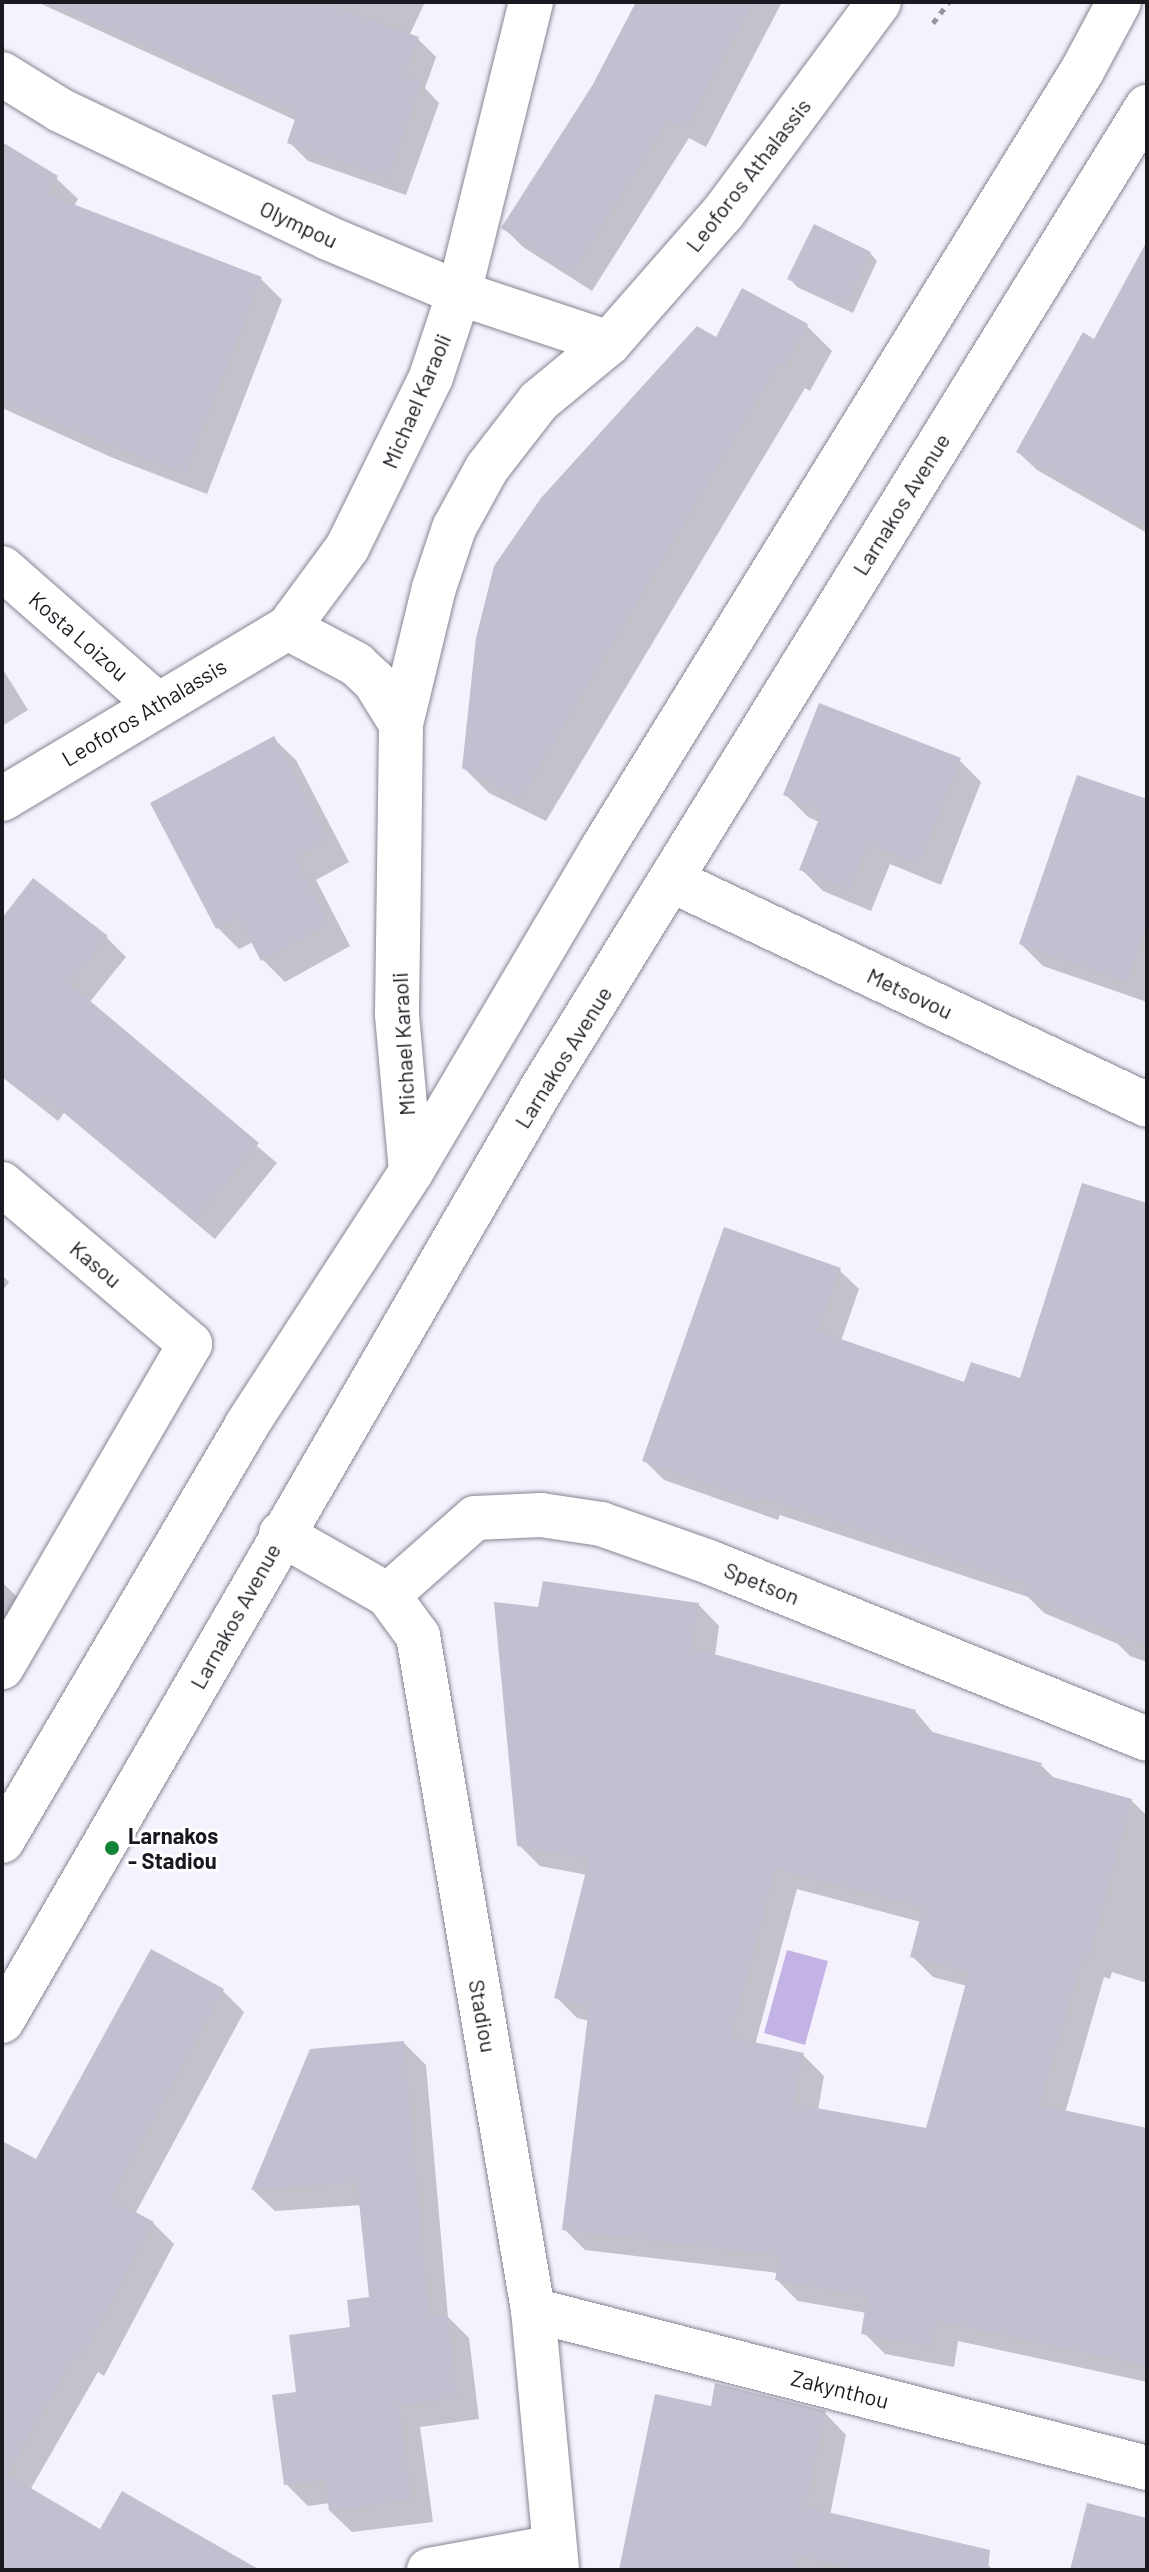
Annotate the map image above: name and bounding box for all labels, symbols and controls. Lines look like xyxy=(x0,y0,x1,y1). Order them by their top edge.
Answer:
street label: Leoforos Athalassis xyxy=(680,93,816,257)
street label: Olympou xyxy=(256,195,342,253)
street label: Michael Karaoli xyxy=(376,330,456,472)
street label: Larnakos Avenue xyxy=(847,428,955,580)
street label: Kosta Loizou xyxy=(24,586,134,686)
street label: Leoforos Athalassis xyxy=(57,652,231,772)
street label: Metsovou xyxy=(863,962,957,1024)
street label: Michael Karaoli xyxy=(386,972,420,1116)
street label: Larnakos Avenue xyxy=(509,981,617,1133)
street label: Kasou xyxy=(65,1235,127,1293)
street label: Larnakos Avenue xyxy=(184,1539,286,1693)
street label: Spetson xyxy=(721,1556,803,1610)
place label: Larnakos - Stadiou xyxy=(128,1822,218,1874)
marker: Larnakos - Stadiou xyxy=(103,1839,121,1857)
street label: Stadiou xyxy=(464,1978,502,2054)
street label: Zakynthou xyxy=(788,2364,892,2414)

